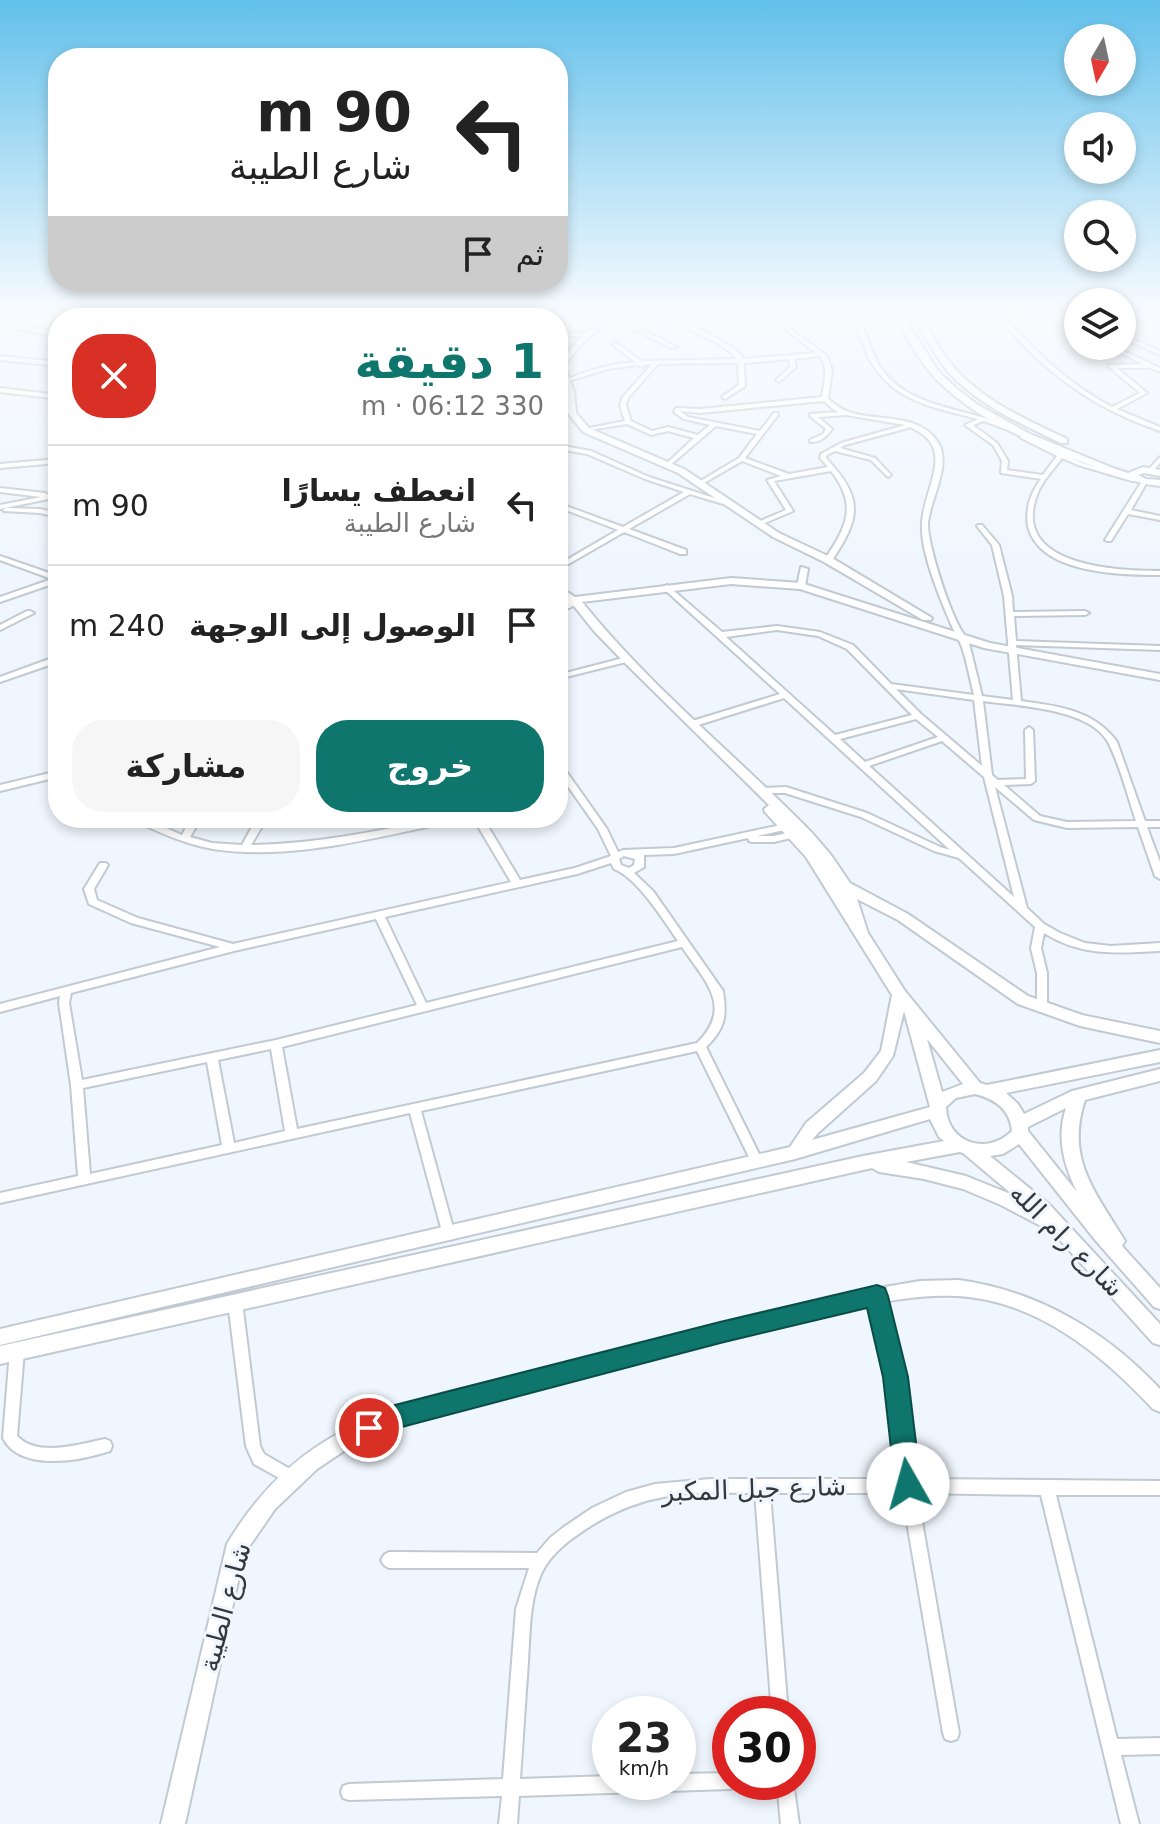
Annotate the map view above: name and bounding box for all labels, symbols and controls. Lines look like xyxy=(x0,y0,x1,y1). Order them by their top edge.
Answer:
north arrow xyxy=(1064,24,1136,96)
map controls xyxy=(1064,24,1136,360)
text: 90 m xyxy=(256,79,412,144)
icon: left xyxy=(440,80,544,184)
button: sound xyxy=(1064,112,1136,184)
text: شارع الطيبة xyxy=(229,146,412,187)
button: search xyxy=(1064,200,1136,272)
icon: arrive xyxy=(456,232,500,276)
text: ثم xyxy=(516,237,544,272)
button: layers xyxy=(1064,288,1136,360)
text: 1 دقيقة xyxy=(355,333,544,389)
button: close xyxy=(72,334,156,418)
text: 330 m · 06:12 xyxy=(361,391,544,421)
text: انعطف يسارًا xyxy=(282,473,476,508)
icon: left xyxy=(500,483,544,527)
text: 90 m xyxy=(72,488,149,523)
text: شارع الطيبة xyxy=(344,508,476,538)
icon: arrive xyxy=(500,603,544,647)
text: 240 m xyxy=(69,608,165,643)
text: الوصول إلى الوجهة xyxy=(189,608,476,643)
button: مشاركة xyxy=(72,720,300,812)
button: خروج xyxy=(316,720,544,812)
street label: شارع رام الله xyxy=(1004,1177,1130,1303)
pin xyxy=(335,1394,403,1462)
icon: arrive xyxy=(347,1406,391,1450)
position arrow xyxy=(866,1442,950,1526)
street label: شارع جبل المكبر xyxy=(659,1471,847,1508)
street label: شارع الطيبة xyxy=(193,1539,257,1675)
speed limit sign: 30 xyxy=(712,1696,816,1800)
text: 23 xyxy=(616,1715,672,1761)
text: km/h xyxy=(619,1756,669,1780)

